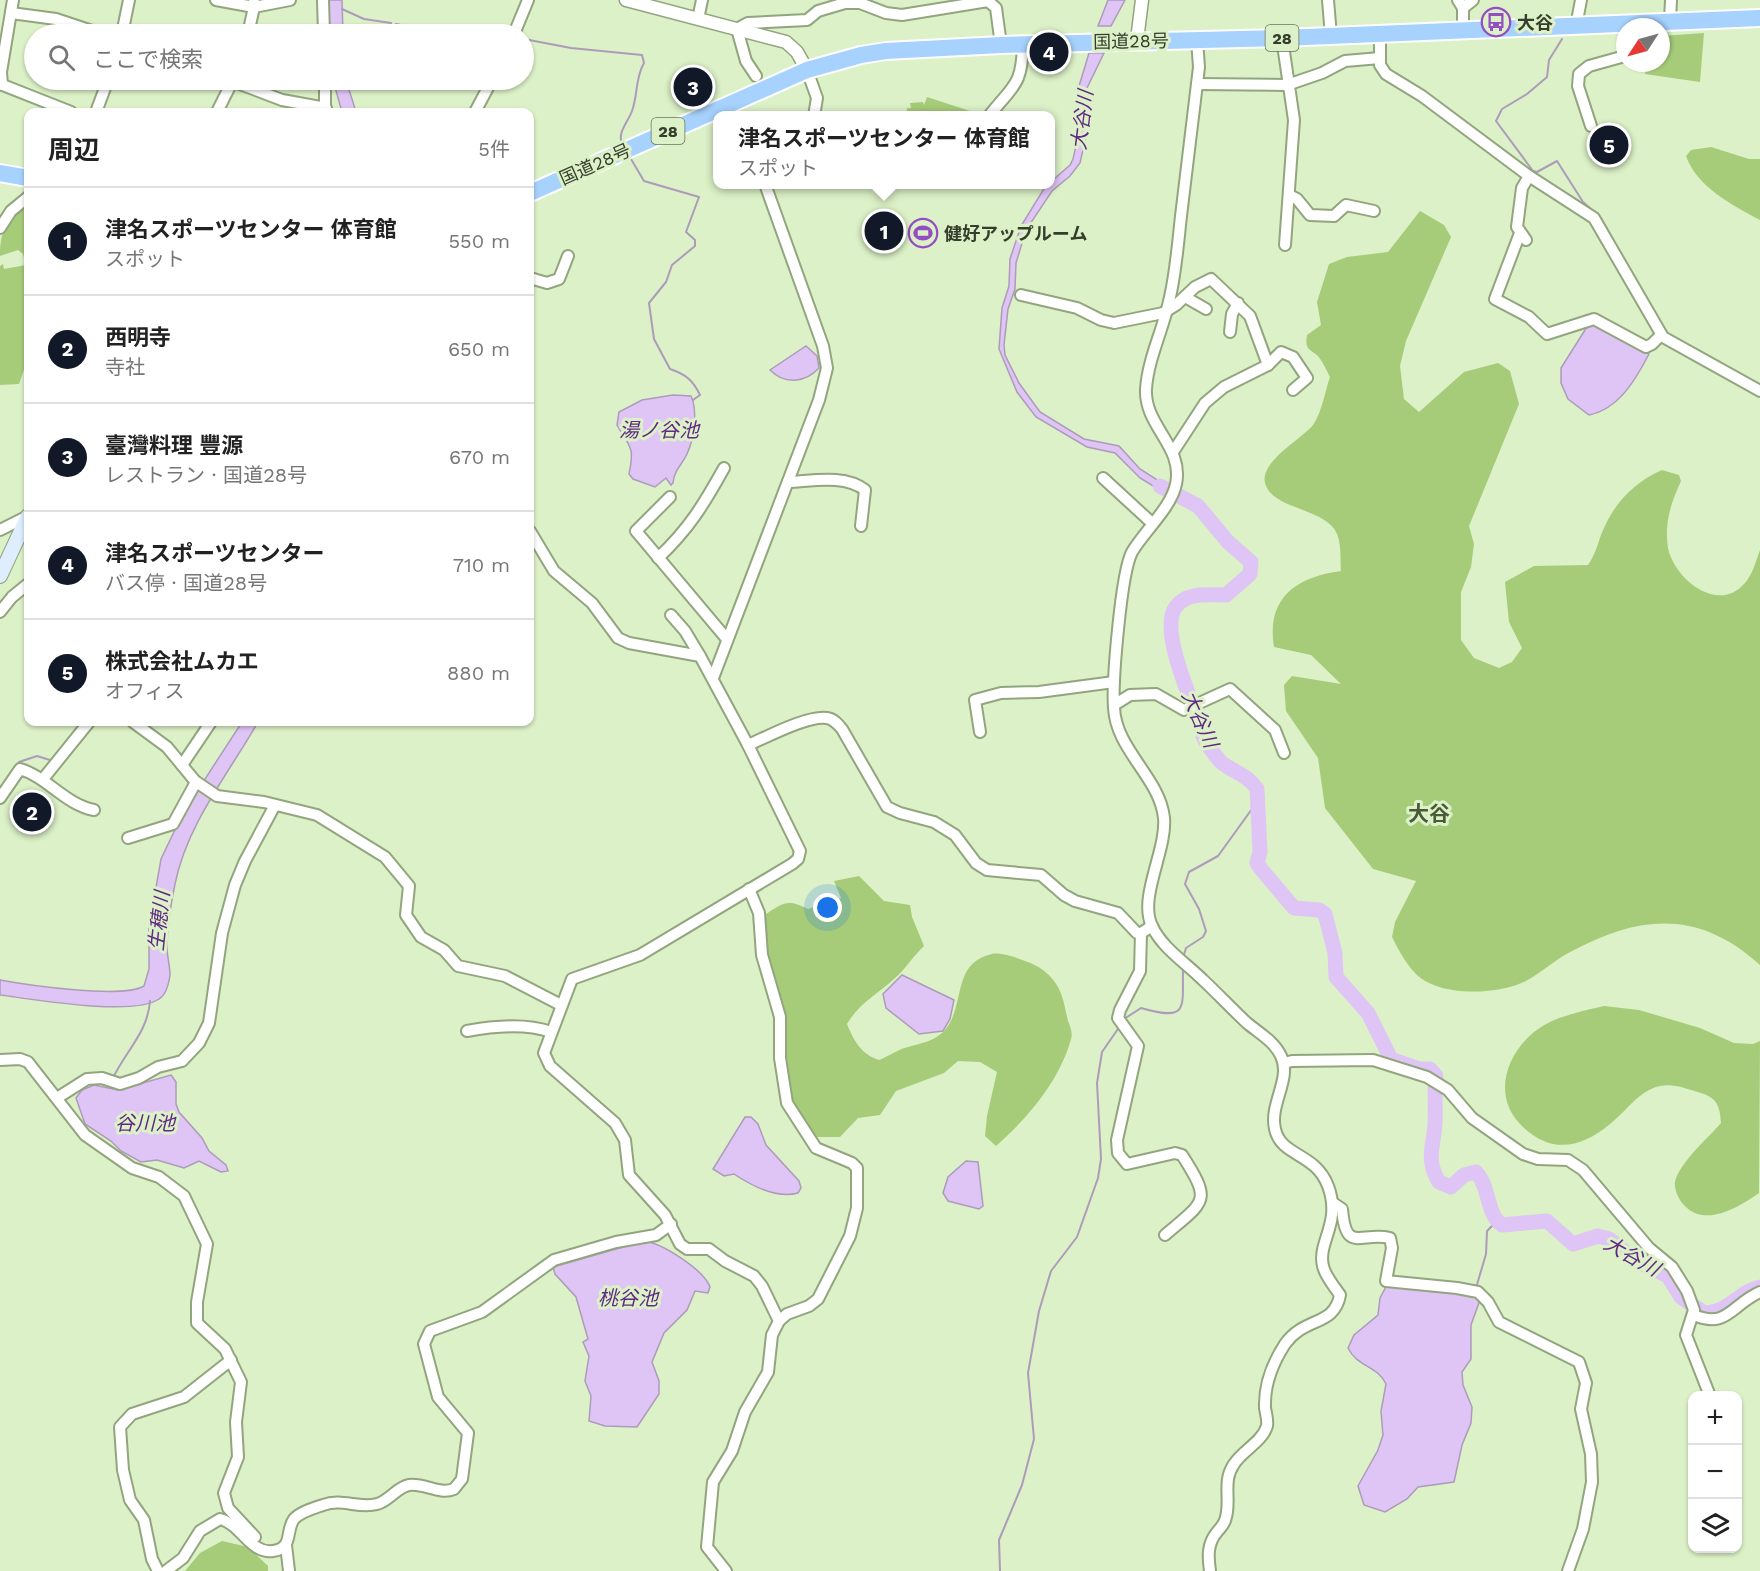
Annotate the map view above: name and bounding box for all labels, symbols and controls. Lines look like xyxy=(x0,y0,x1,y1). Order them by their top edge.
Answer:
bus stop icon: 大谷 xyxy=(1480,6,1512,38)
place label: 大谷 xyxy=(1517,12,1553,33)
north arrow xyxy=(1616,18,1670,72)
search box xyxy=(24,24,534,90)
road number: 28 xyxy=(1266,25,1298,51)
pin: 4 xyxy=(1030,29,1068,74)
street label: 国道28号 xyxy=(1093,30,1169,52)
icon: search xyxy=(45,41,78,74)
text: ここで検索 xyxy=(93,47,203,72)
pin: 3 xyxy=(674,64,712,110)
water label: 大谷川 xyxy=(1066,87,1098,151)
popup xyxy=(713,111,1055,189)
road number: 28 xyxy=(652,118,684,144)
pin: 5 xyxy=(1590,122,1628,168)
text: 津名スポーツセンター 体育館 xyxy=(738,126,1030,151)
text: 周辺 xyxy=(48,135,100,165)
text: 5件 xyxy=(478,137,510,161)
street label: 国道28号 xyxy=(556,139,634,189)
text: スポット xyxy=(738,156,818,180)
pin: 1 xyxy=(864,208,904,254)
text: 津名スポーツセンター 体育館 xyxy=(105,217,397,242)
sports icon: 健好アップルーム xyxy=(907,217,939,249)
place label: 健好アップルーム xyxy=(944,223,1087,244)
text: 1 xyxy=(63,229,72,253)
text: 550 m xyxy=(448,229,510,253)
text: スポット xyxy=(105,247,185,271)
text: 西明寺 xyxy=(105,325,171,350)
text: 2 xyxy=(62,337,73,361)
text: 650 m xyxy=(448,337,510,361)
text: 寺社 xyxy=(105,355,145,379)
water label: 湯ノ谷池 xyxy=(619,418,701,442)
text: 臺灣料理 豐源 xyxy=(105,433,243,458)
text: 3 xyxy=(62,445,73,469)
text: 670 m xyxy=(449,445,510,469)
text: レストラン · 国道28号 xyxy=(105,463,307,487)
text: 津名スポーツセンター xyxy=(105,541,325,566)
text: 4 xyxy=(61,553,74,577)
text: 710 m xyxy=(453,553,510,577)
text: バス停 · 国道28号 xyxy=(105,571,267,595)
text: 株式会社ムカエ xyxy=(105,649,259,674)
text: 5 xyxy=(62,661,73,685)
text: 880 m xyxy=(447,661,510,685)
text: オフィス xyxy=(105,679,185,703)
water label: 大谷川 xyxy=(1177,687,1224,753)
pin: 2 xyxy=(12,790,51,834)
district label: 大谷 xyxy=(1408,801,1450,826)
water label: 生穂川 xyxy=(144,888,174,952)
your location xyxy=(813,893,842,922)
water label: 谷川池 xyxy=(115,1111,177,1135)
water label: 大谷川 xyxy=(1600,1231,1666,1282)
water label: 桃谷池 xyxy=(598,1286,660,1310)
map controls xyxy=(1688,1391,1742,1553)
button: + xyxy=(1688,1391,1742,1445)
button: − xyxy=(1688,1445,1742,1499)
button: layers xyxy=(1688,1499,1742,1553)

